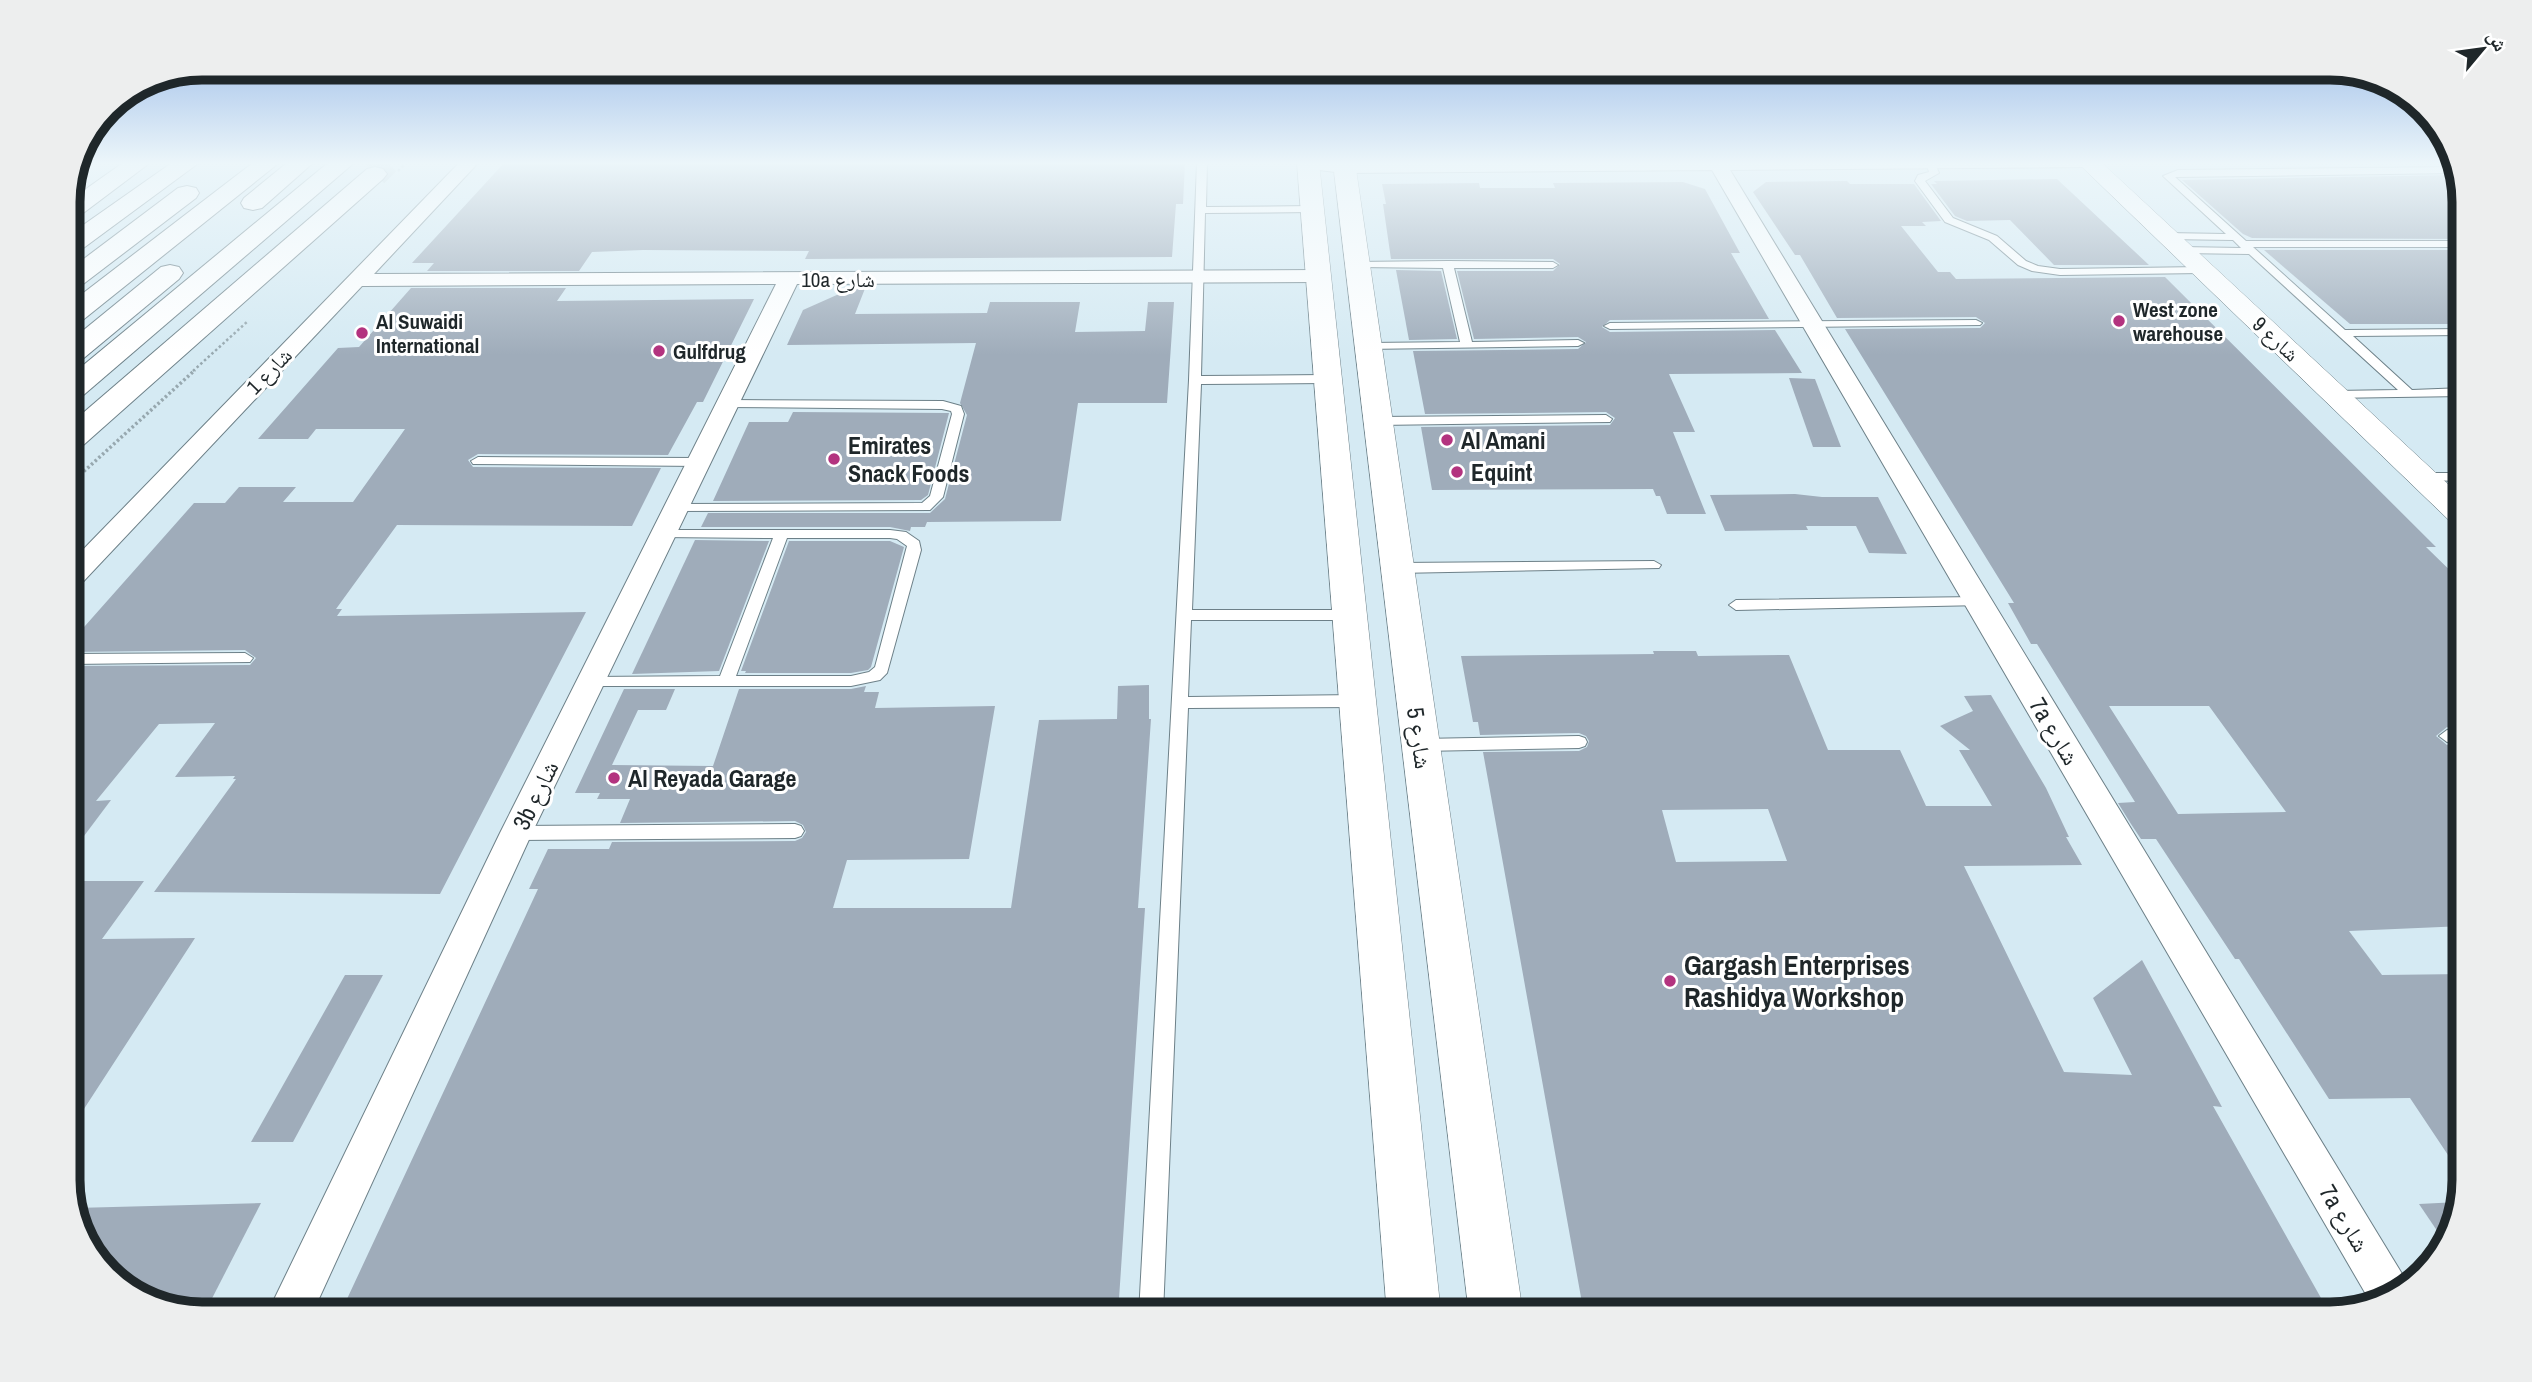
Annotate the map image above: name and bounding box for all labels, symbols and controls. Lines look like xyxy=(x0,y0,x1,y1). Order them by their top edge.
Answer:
north arrow xyxy=(2448,14,2518,84)
text: ش xyxy=(2482,26,2514,56)
street label: 10a شارع xyxy=(801,265,875,294)
place label: West zone warehouse xyxy=(2133,295,2223,348)
place label: Al Suwaidi International xyxy=(376,307,479,360)
street label: شارع 9 xyxy=(2246,310,2306,368)
marker: West zone warehouse xyxy=(2111,313,2127,329)
marker: Al Suwaidi International xyxy=(354,325,370,341)
place label: Gulfdrug xyxy=(673,337,746,366)
street label: شارع 1 xyxy=(240,341,298,401)
marker: Gulfdrug xyxy=(651,343,667,359)
place label: Al Amani xyxy=(1461,424,1546,456)
place label: Emirates Snack Foods xyxy=(848,429,970,489)
marker: Al Amani xyxy=(1439,432,1455,448)
marker: Emirates Snack Foods xyxy=(826,451,842,467)
place label: Equint xyxy=(1471,456,1533,488)
marker: Equint xyxy=(1449,464,1465,480)
street label: 7a شارع xyxy=(2022,691,2088,771)
street label: شارع 5 xyxy=(1400,705,1440,771)
street label: 3b شارع xyxy=(505,755,565,835)
place label: Al Reyada Garage xyxy=(628,762,797,794)
marker: Al Reyada Garage xyxy=(606,770,622,786)
place label: Gargash Enterprises Rashidya Workshop xyxy=(1684,946,1910,1016)
marker: Gargash Enterprises Rashidya Workshop xyxy=(1662,973,1678,989)
street label: 7a شارع xyxy=(2312,1178,2378,1258)

